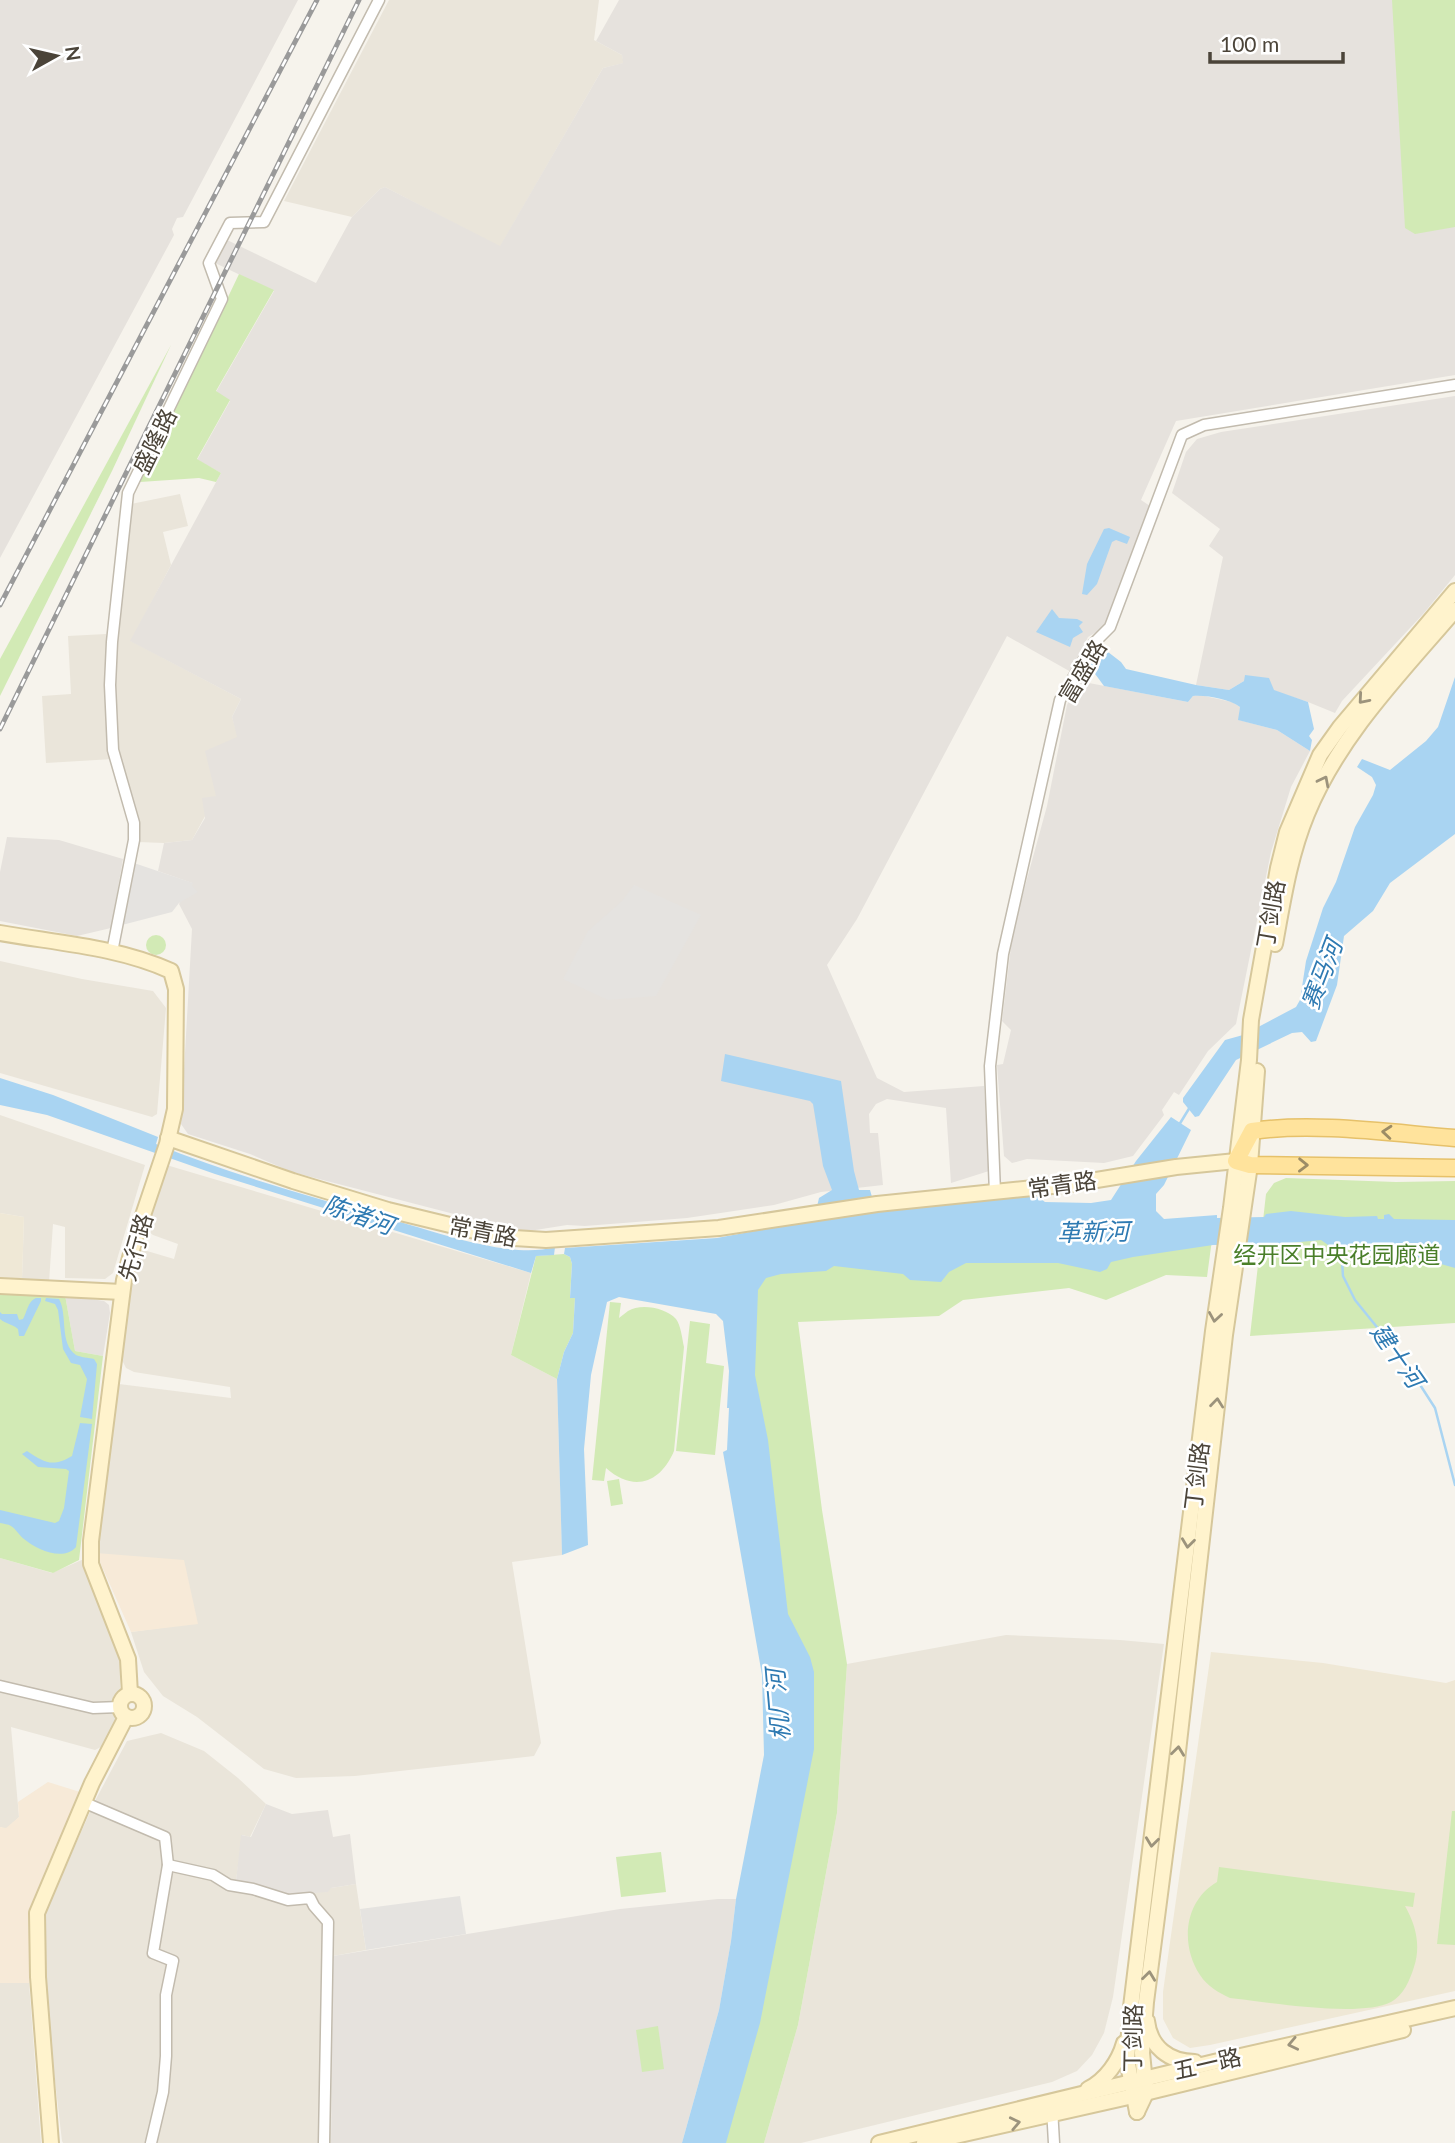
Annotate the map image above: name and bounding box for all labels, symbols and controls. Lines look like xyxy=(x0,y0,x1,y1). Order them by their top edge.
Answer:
north arrow xyxy=(21,21,91,91)
scale bar xyxy=(1210,21,1343,65)
text: 100 m xyxy=(1220,31,1279,56)
text: N xyxy=(61,45,86,62)
street label: 盛隆路 xyxy=(126,404,182,478)
street label: 富盛路 xyxy=(1052,634,1112,708)
one-way arrow xyxy=(1359,691,1371,704)
one-way arrow xyxy=(1315,776,1329,788)
street label: 丁剑路 xyxy=(1250,878,1290,950)
water label: 赛马河 xyxy=(1295,931,1349,1013)
one-way arrow xyxy=(1381,1125,1392,1140)
one-way arrow xyxy=(1299,1157,1309,1173)
street label: 常青路 xyxy=(1026,1165,1098,1203)
water label: 陈渚河 xyxy=(320,1189,402,1241)
street label: 先行路 xyxy=(112,1210,158,1284)
street label: 常青路 xyxy=(446,1211,520,1251)
water label: 革新河 xyxy=(1057,1216,1133,1246)
park label: 经开区中央花园廊道 xyxy=(1234,1240,1441,1268)
one-way arrow xyxy=(1208,1311,1223,1323)
water label: 建十河 xyxy=(1365,1317,1433,1396)
one-way arrow xyxy=(1210,1397,1225,1409)
street label: 丁剑路 xyxy=(1178,1440,1214,1512)
one-way arrow xyxy=(1180,1537,1195,1549)
water label: 机厂河 xyxy=(759,1664,795,1742)
one-way arrow xyxy=(1170,1745,1185,1756)
one-way arrow xyxy=(1145,1837,1160,1848)
one-way arrow xyxy=(1141,1970,1156,1982)
street label: 丁剑路 xyxy=(1117,2003,1147,2073)
one-way arrow xyxy=(1287,2035,1299,2050)
street label: 五一路 xyxy=(1170,2042,1244,2084)
one-way arrow xyxy=(1009,2117,1021,2131)

